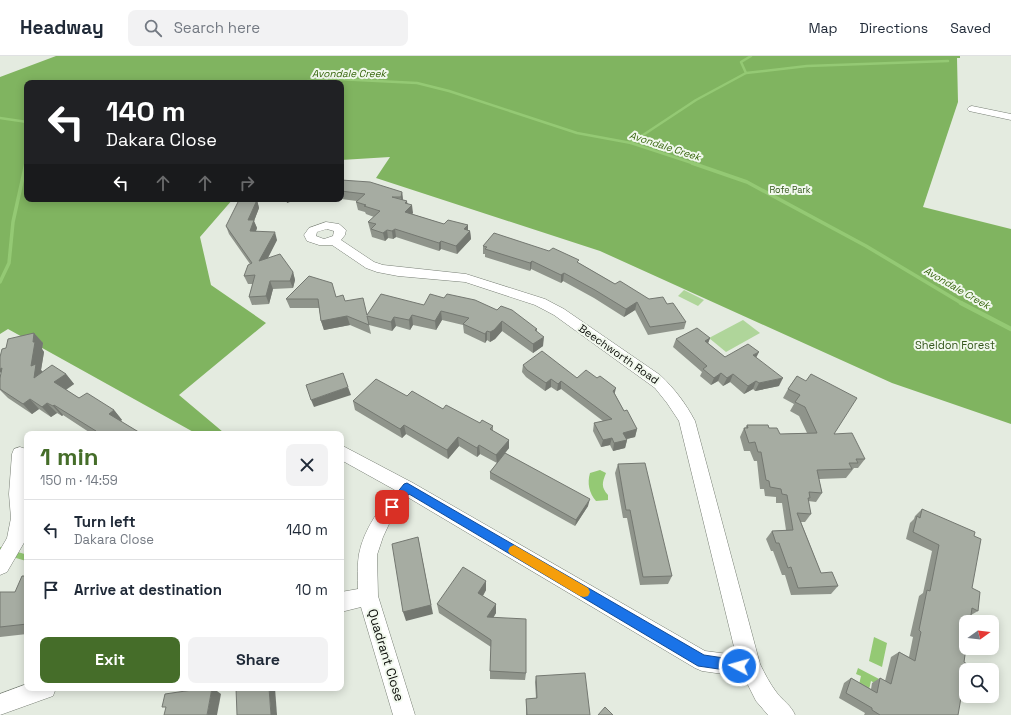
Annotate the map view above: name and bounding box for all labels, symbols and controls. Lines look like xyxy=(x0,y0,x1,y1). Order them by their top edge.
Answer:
search box xyxy=(128,10,408,46)
text: Headway xyxy=(20,15,104,40)
icon: search xyxy=(142,17,164,39)
text: Search here xyxy=(174,18,260,37)
text: Map xyxy=(808,19,838,37)
text: Directions xyxy=(860,19,928,37)
text: Saved xyxy=(950,19,991,37)
water label: Avondale Creek xyxy=(312,67,388,80)
text: 140 m xyxy=(106,93,186,129)
icon: left xyxy=(40,96,92,148)
text: Dakara Close xyxy=(106,128,217,151)
water label: Avondale Creek xyxy=(628,128,704,164)
icon: left xyxy=(110,172,132,194)
icon: ahead xyxy=(152,172,174,194)
icon: ahead xyxy=(194,172,216,194)
icon: right xyxy=(236,172,258,194)
park label: Rofe Park xyxy=(769,184,811,196)
water label: Avondale Creek xyxy=(922,264,994,313)
street label: Beechworth Road xyxy=(576,321,662,387)
park label: Sheldon Forest xyxy=(915,338,995,352)
text: 1 min xyxy=(40,441,99,472)
button: close xyxy=(286,444,328,486)
text: 150 m · 14:59 xyxy=(40,472,118,489)
pin xyxy=(375,490,409,524)
icon: arrive xyxy=(381,496,403,518)
text: Turn left xyxy=(74,512,136,531)
icon: left xyxy=(40,519,62,541)
text: 140 m xyxy=(286,520,328,539)
text: Dakara Close xyxy=(74,531,154,548)
icon: arrive xyxy=(40,579,62,601)
text: Arrive at destination xyxy=(74,580,222,599)
text: 10 m xyxy=(295,580,328,599)
street label: Quadrant Close xyxy=(364,607,408,703)
north arrow xyxy=(959,615,999,655)
map controls xyxy=(959,615,999,703)
button: Exit xyxy=(40,637,180,683)
button: Share xyxy=(188,637,328,683)
position arrow xyxy=(718,645,760,687)
button: search xyxy=(959,663,999,703)

